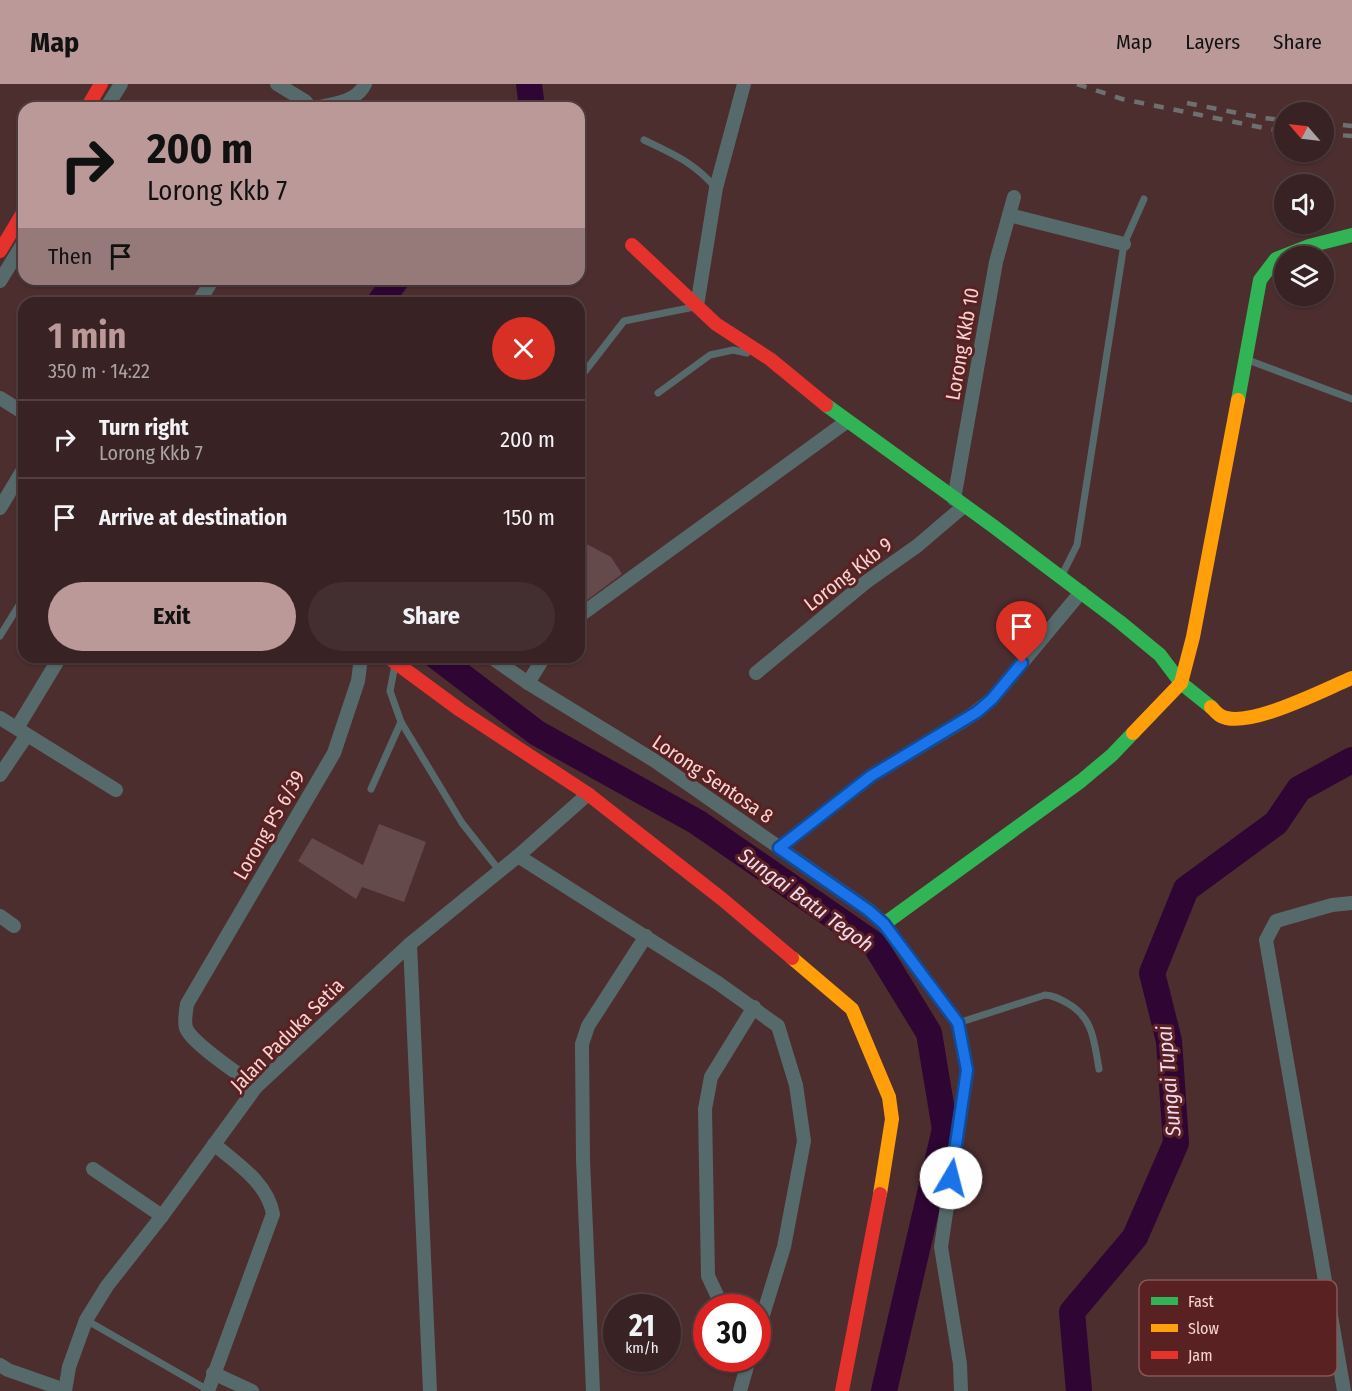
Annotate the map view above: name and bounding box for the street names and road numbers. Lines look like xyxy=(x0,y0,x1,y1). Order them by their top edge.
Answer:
street label: Lorong Kkb 10 xyxy=(940,286,984,402)
street label: Lorong Kkb 9 xyxy=(799,532,897,616)
street label: Lorong Sentosa 8 xyxy=(648,730,778,828)
street label: Lorong PS 6/39 xyxy=(228,766,310,884)
street label: Jalan Paduka Setia xyxy=(225,973,349,1097)

